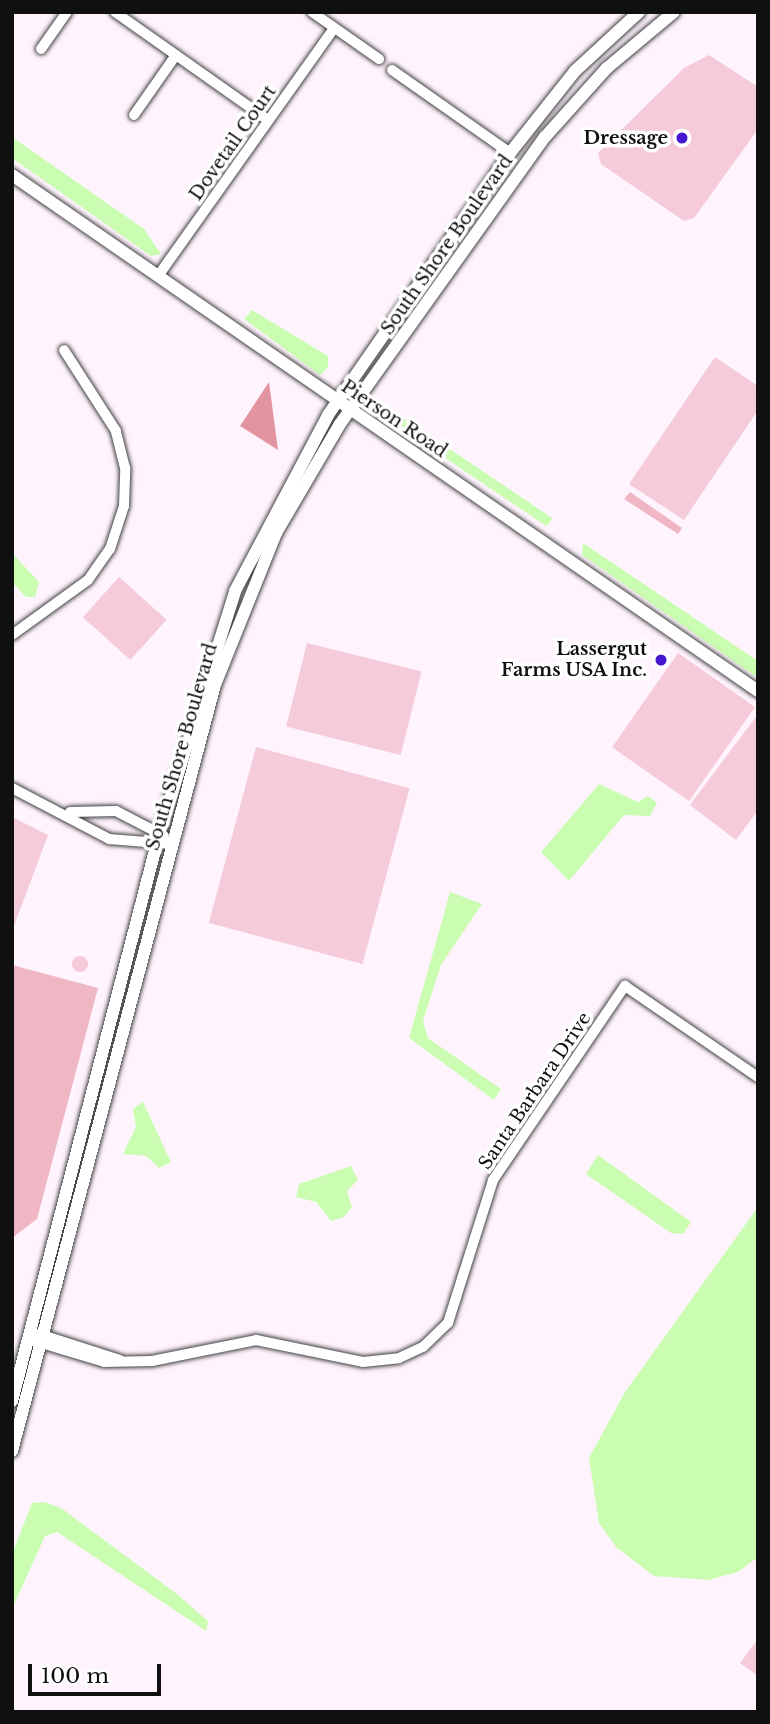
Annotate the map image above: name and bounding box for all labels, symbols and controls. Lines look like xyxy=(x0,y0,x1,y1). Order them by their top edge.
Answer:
street label: Dovetail Court xyxy=(185,81,281,205)
place label: Dressage xyxy=(584,127,668,149)
marker: Dressage xyxy=(674,130,690,146)
street label: South Shore Boulevard xyxy=(377,151,517,339)
street label: Pierson Road xyxy=(337,376,451,462)
place label: Lassergut Farms USA Inc. xyxy=(500,639,647,682)
street label: South Shore Boulevard xyxy=(142,641,222,853)
marker: Lassergut Farms USA Inc. xyxy=(653,652,669,668)
street label: Santa Barbara Drive xyxy=(474,1008,596,1174)
scale bar xyxy=(32,1650,164,1694)
text: 100 m xyxy=(41,1663,109,1689)

